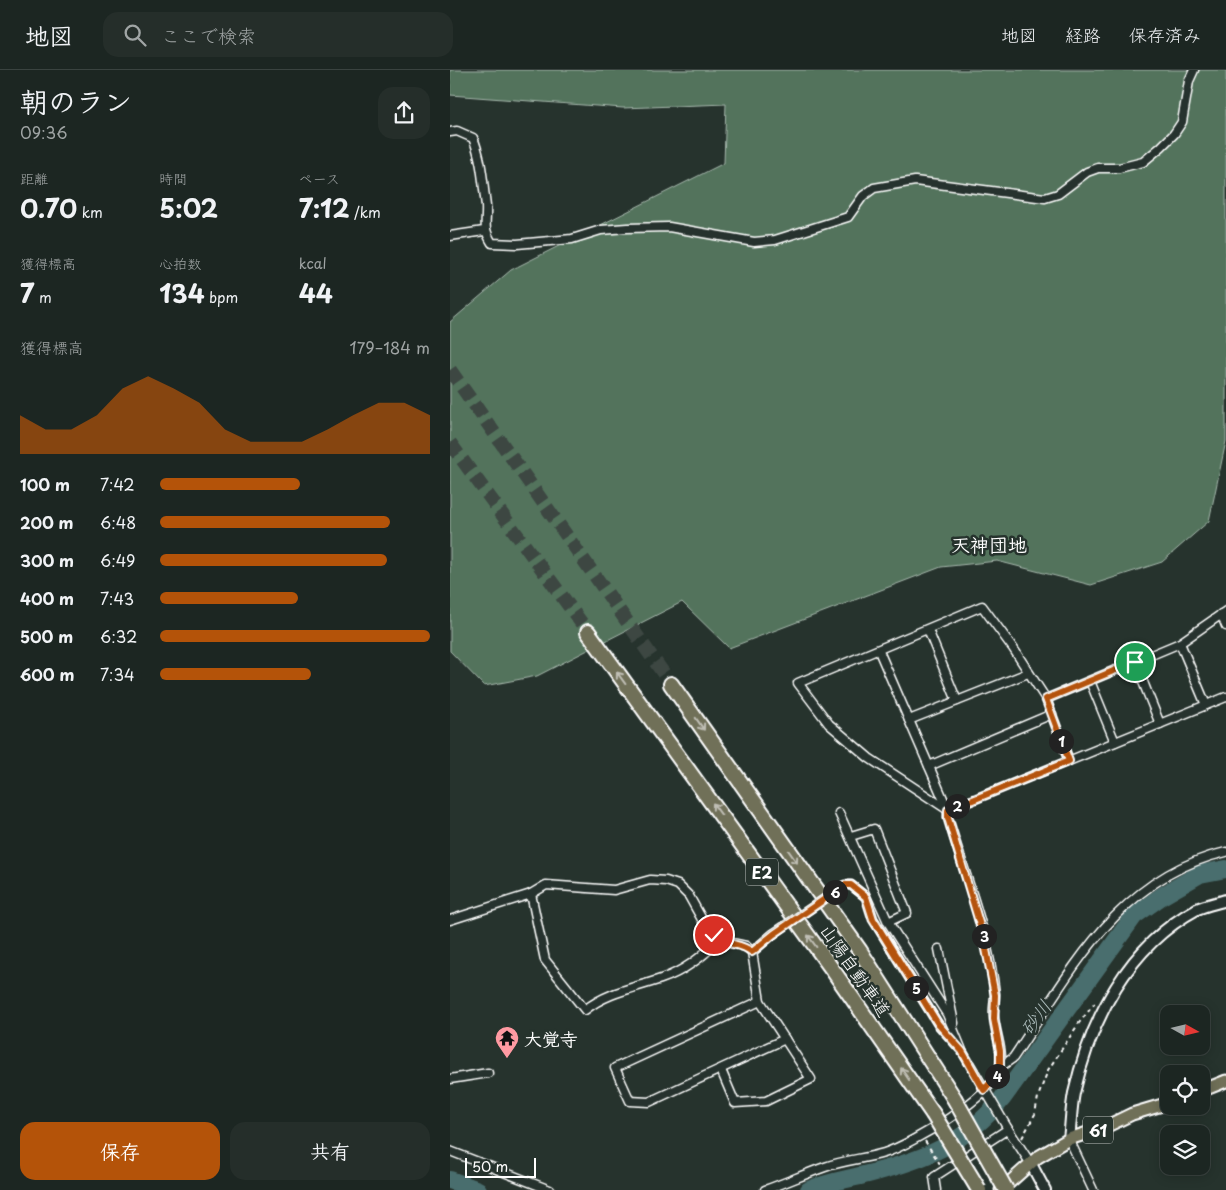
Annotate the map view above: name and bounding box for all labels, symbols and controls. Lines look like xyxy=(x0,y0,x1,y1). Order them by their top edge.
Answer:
search box xyxy=(103,12,453,57)
text: 地図 xyxy=(25,17,73,53)
icon: search xyxy=(121,21,149,49)
text: ここで検索 xyxy=(161,21,256,49)
text: 地図 xyxy=(1001,21,1037,48)
text: 経路 xyxy=(1065,21,1101,48)
text: 保存済み xyxy=(1129,21,1201,48)
text: 朝のラン xyxy=(20,79,132,122)
button: share xyxy=(378,87,430,139)
text: 09:36 xyxy=(20,120,67,144)
text: 距離 xyxy=(20,168,48,189)
text: 時間 xyxy=(159,168,187,189)
text: ペース xyxy=(299,168,340,189)
text: 0.70 xyxy=(20,189,77,227)
text: 5:02 xyxy=(159,189,218,227)
text: 7:12 xyxy=(299,189,349,227)
text: km xyxy=(77,202,103,223)
text: /km xyxy=(349,202,381,223)
text: 獲得標高 xyxy=(20,253,76,274)
text: 心拍数 xyxy=(159,253,201,274)
text: kcal xyxy=(299,253,327,274)
text: 7 xyxy=(20,274,34,312)
text: 134 xyxy=(159,274,205,312)
text: 44 xyxy=(299,274,333,312)
text: m xyxy=(34,287,52,308)
text: bpm xyxy=(205,287,238,308)
text: 獲得標高 xyxy=(20,335,84,359)
text: 179–184 m xyxy=(350,335,430,359)
text: 100 m xyxy=(20,472,70,496)
text: 7:42 xyxy=(100,472,135,496)
text: 200 m xyxy=(20,510,74,534)
text: 6:48 xyxy=(100,510,136,534)
district label: 天神団地 xyxy=(951,530,1027,558)
text: 300 m xyxy=(20,548,74,572)
text: 6:49 xyxy=(100,548,135,572)
text: 400 m xyxy=(20,586,74,610)
text: 7:43 xyxy=(100,586,134,610)
text: 500 m xyxy=(20,624,73,648)
text: 6:32 xyxy=(100,624,137,648)
pin xyxy=(1114,641,1156,683)
icon: arrive xyxy=(1121,648,1149,676)
text: 600 m xyxy=(20,662,74,686)
text: 7:34 xyxy=(100,662,135,686)
one-way arrow xyxy=(616,671,626,685)
one-way arrow xyxy=(694,717,705,730)
pin: 1 xyxy=(1048,728,1074,754)
text: 1 xyxy=(1058,731,1065,752)
pin: 2 xyxy=(944,794,970,818)
text: 2 xyxy=(953,796,962,817)
one-way arrow xyxy=(711,803,722,817)
one-way arrow xyxy=(788,849,798,863)
road number: E2 xyxy=(746,859,778,886)
pin: 6 xyxy=(822,880,848,904)
text: 6 xyxy=(831,882,840,903)
pin xyxy=(693,914,735,956)
street label: 山陽自動車道 xyxy=(814,918,898,1022)
icon: check xyxy=(700,921,728,949)
pin: 3 xyxy=(972,924,996,948)
text: 3 xyxy=(980,926,989,947)
one-way arrow xyxy=(807,934,817,948)
pin: 5 xyxy=(904,976,928,1000)
text: 5 xyxy=(912,978,921,999)
water label: 砂川 xyxy=(1013,993,1057,1041)
north arrow xyxy=(1160,1005,1210,1055)
map controls xyxy=(1160,1005,1210,1175)
temple icon: 大覚寺 xyxy=(494,1025,520,1059)
place label: 大覚寺 xyxy=(524,1025,578,1052)
pin: 4 xyxy=(984,1064,1010,1088)
button: locate xyxy=(1160,1065,1210,1115)
text: 4 xyxy=(993,1066,1002,1087)
one-way arrow xyxy=(900,1067,911,1081)
road number: 61 xyxy=(1083,1116,1113,1144)
button: 保存 xyxy=(20,1122,220,1180)
button: 共有 xyxy=(230,1122,430,1180)
button: layers xyxy=(1160,1125,1210,1175)
scale bar xyxy=(465,1155,536,1178)
text: 50 m xyxy=(472,1156,508,1177)

